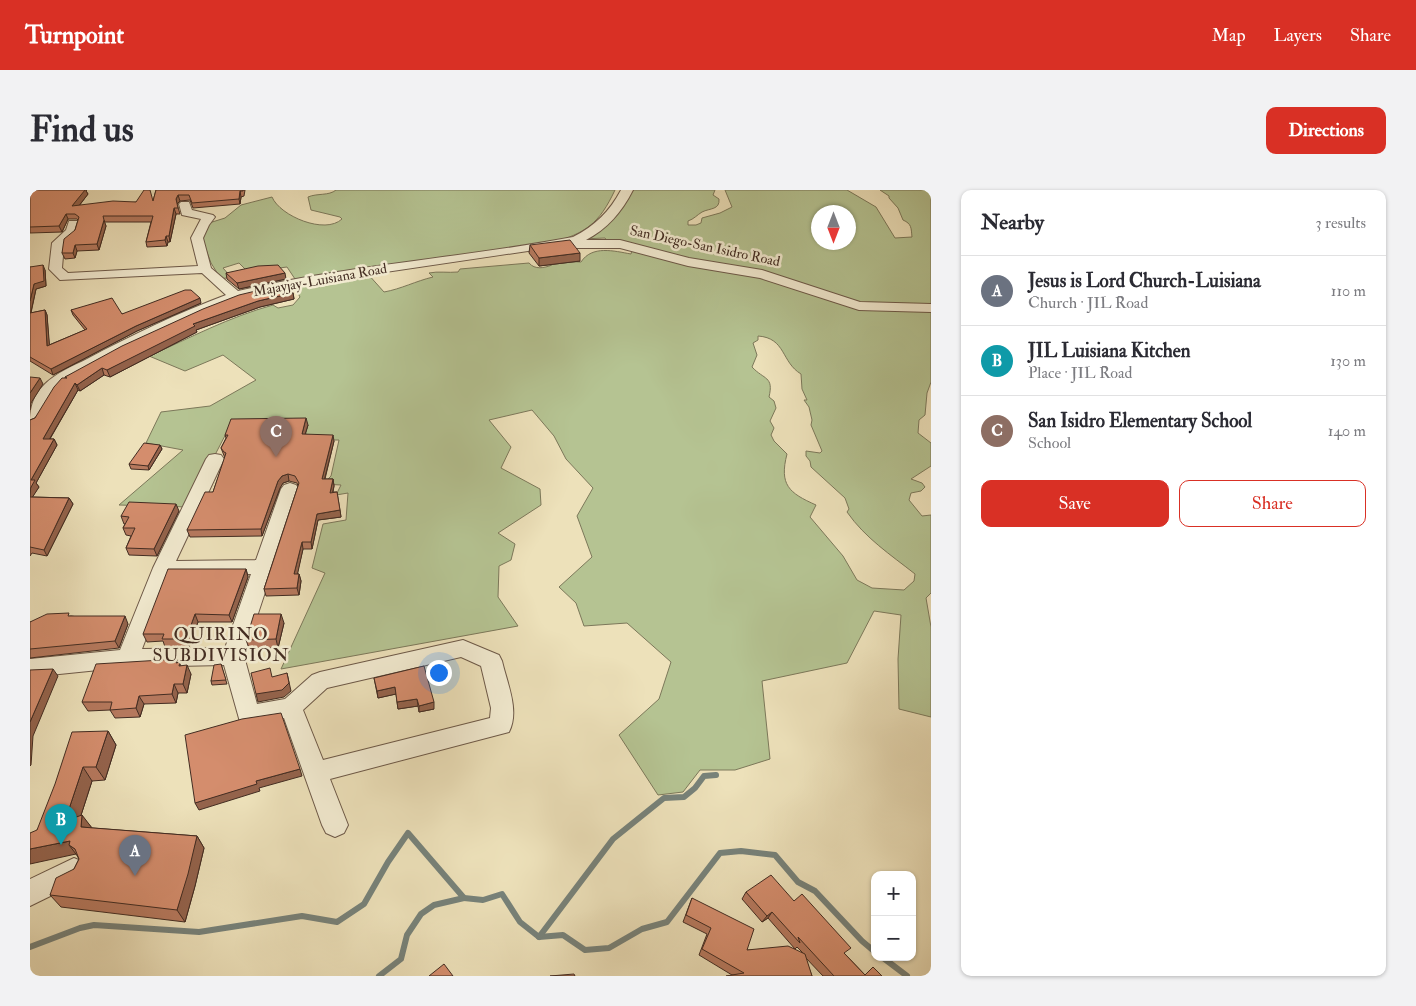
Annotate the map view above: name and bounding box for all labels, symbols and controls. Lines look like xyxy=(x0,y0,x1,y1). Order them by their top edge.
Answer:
text: Turnpoint xyxy=(25,20,124,51)
text: Map xyxy=(1212,24,1246,47)
text: Layers xyxy=(1274,24,1322,47)
text: Share xyxy=(1350,24,1391,47)
button: Directions xyxy=(1266,107,1386,154)
text: Find us xyxy=(30,108,134,152)
north arrow xyxy=(811,205,856,250)
text: Nearby xyxy=(981,209,1044,236)
text: 3 results xyxy=(1315,213,1366,233)
street label: San Diego-San Isidro Road xyxy=(628,222,782,270)
street label: Majayjay-Luisiana Road xyxy=(252,260,389,301)
text: Jesus is Lord Church-Luisiana xyxy=(1028,269,1261,293)
text: A xyxy=(992,281,1002,301)
text: 110 m xyxy=(1331,281,1366,301)
text: Church · JIL Road xyxy=(1028,293,1148,313)
text: JIL Luisiana Kitchen xyxy=(1028,339,1191,363)
text: B xyxy=(992,351,1002,371)
text: 130 m xyxy=(1330,351,1366,371)
text: Place · JIL Road xyxy=(1028,363,1132,383)
text: San Isidro Elementary School xyxy=(1028,409,1252,433)
pin: C xyxy=(260,416,292,457)
text: C xyxy=(991,421,1003,441)
text: 140 m xyxy=(1328,421,1366,441)
text: School xyxy=(1028,433,1071,453)
button: Save xyxy=(981,480,1169,527)
button: Share xyxy=(1179,480,1366,527)
district label: QUIRINO SUBDIVISION xyxy=(152,623,290,667)
your location xyxy=(426,660,452,686)
pin: B xyxy=(45,804,77,845)
pin: A xyxy=(119,835,151,876)
map controls xyxy=(871,871,916,961)
button: + xyxy=(871,871,916,916)
button: − xyxy=(871,916,916,961)

